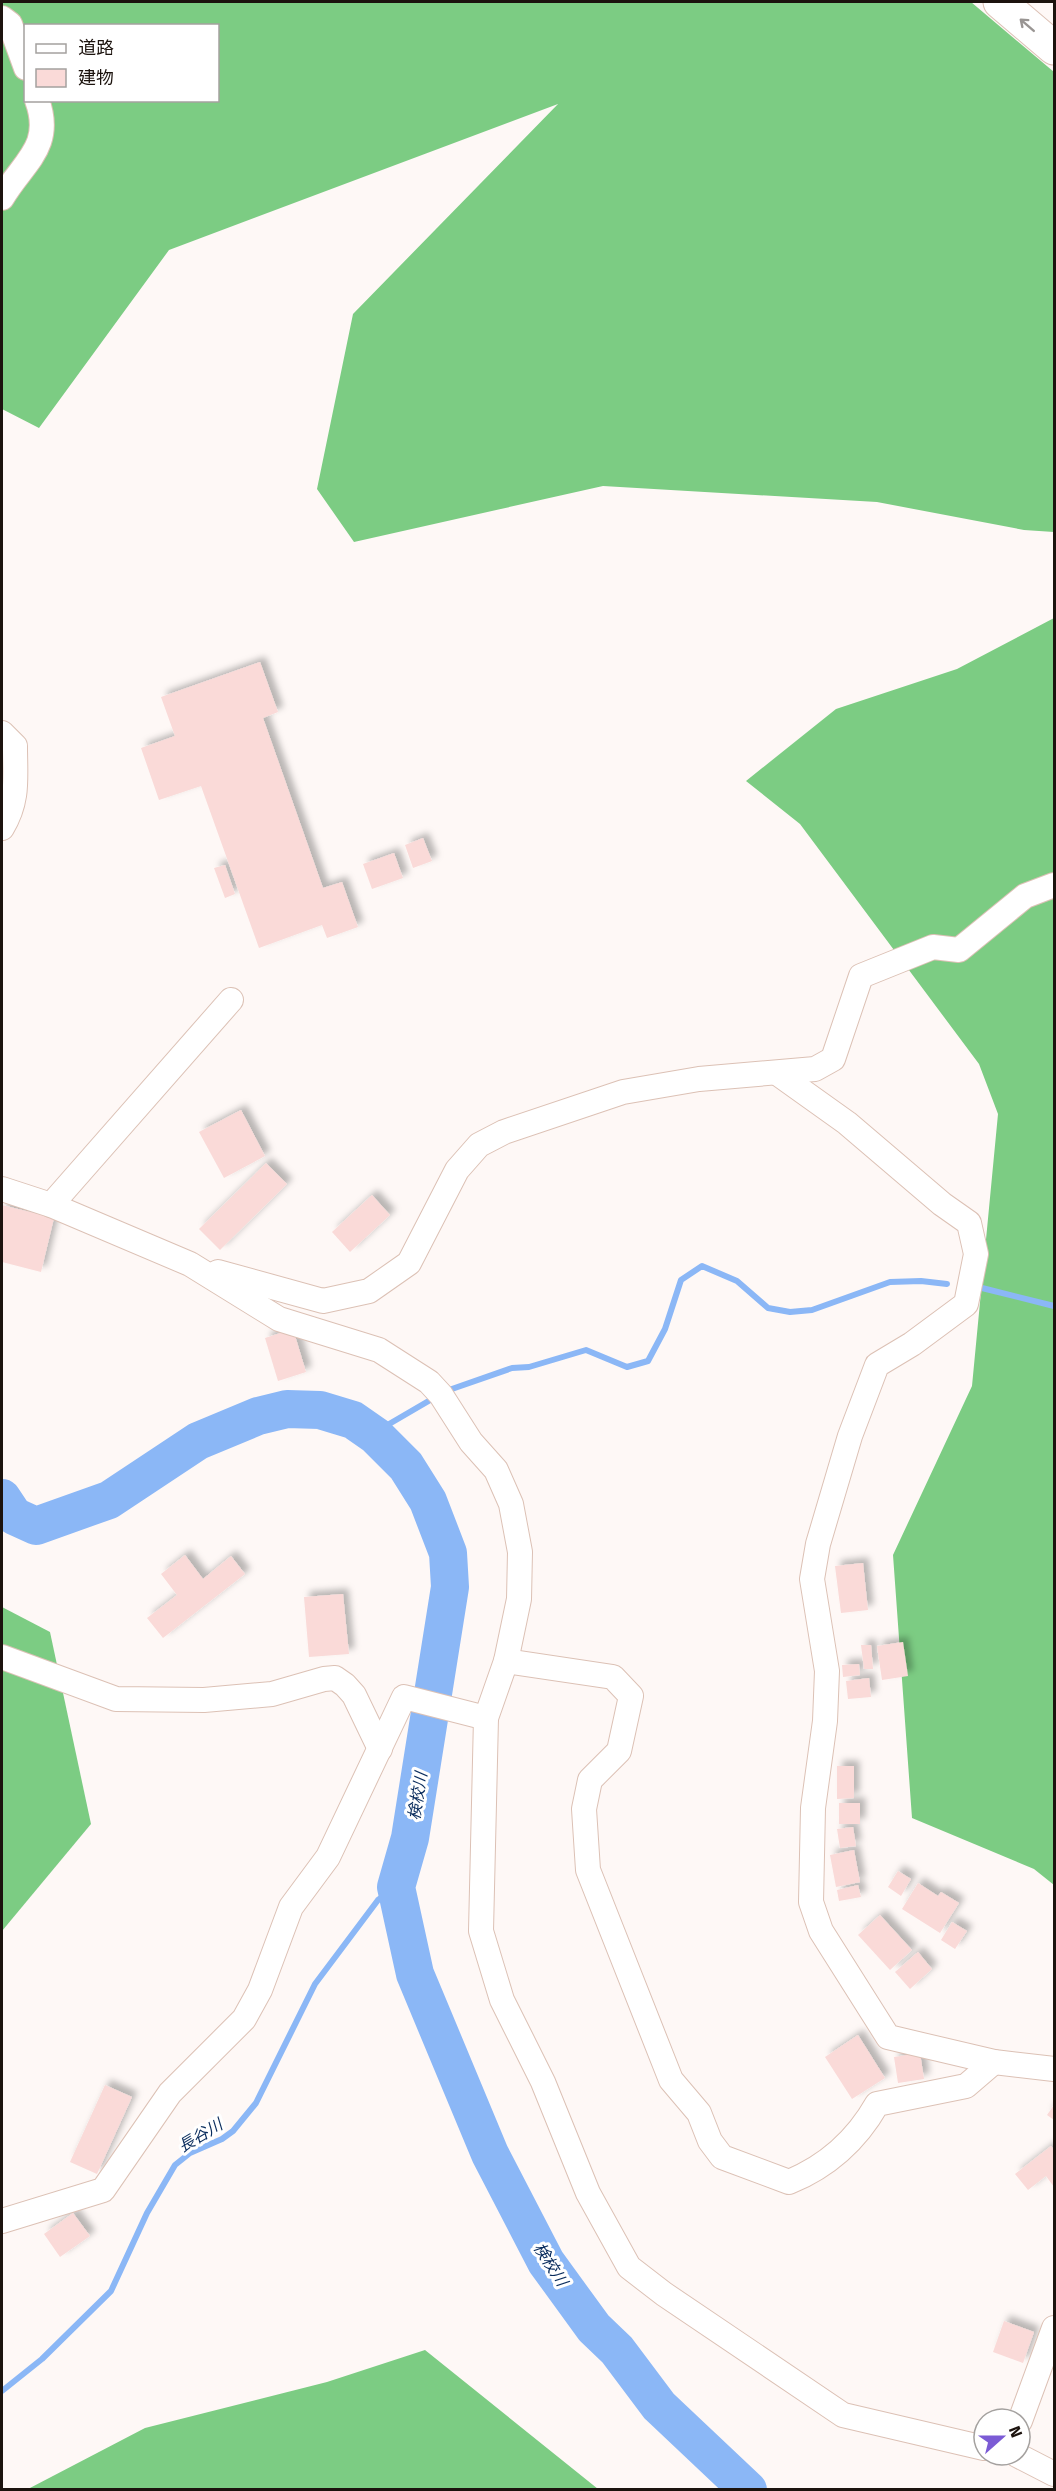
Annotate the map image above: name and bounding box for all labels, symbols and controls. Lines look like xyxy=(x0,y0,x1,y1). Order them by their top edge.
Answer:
one-way arrow xyxy=(1020,18,1035,32)
legend xyxy=(24,24,219,102)
text: 道路 xyxy=(78,37,114,59)
text: 建物 xyxy=(78,67,114,89)
water label: 検校川 xyxy=(404,1769,431,1821)
water label: 長谷川 xyxy=(175,2114,227,2156)
water label: 検校川 xyxy=(530,2239,573,2291)
north arrow xyxy=(972,2407,1032,2467)
text: N xyxy=(1005,2423,1026,2440)

